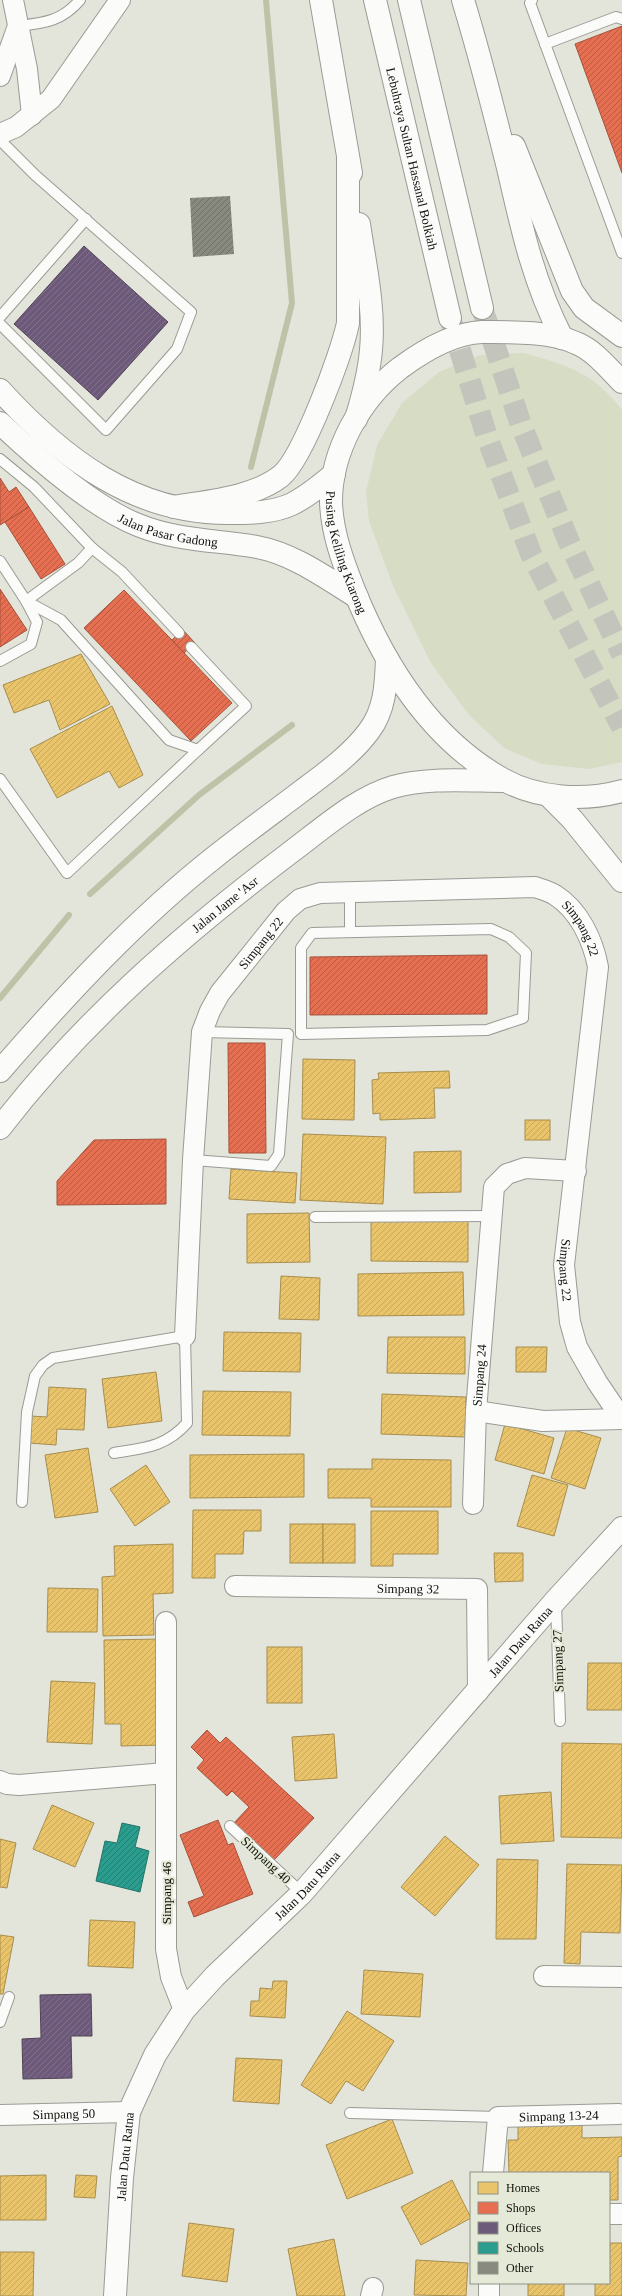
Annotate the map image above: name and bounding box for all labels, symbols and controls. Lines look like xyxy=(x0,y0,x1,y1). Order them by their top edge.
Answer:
street label: Lebuhraya Sultan Hassanal Bolkiah xyxy=(384,66,441,252)
street label: Pusing Keliling Kiarong xyxy=(323,490,371,616)
street label: Jalan Pasar Gadong xyxy=(116,510,219,549)
street label: Jalan Jame 'Asr xyxy=(188,872,261,935)
street label: Simpang 22 xyxy=(559,897,603,958)
street label: Simpang 22 xyxy=(235,914,286,972)
street label: Simpang 22 xyxy=(556,1238,575,1302)
street label: Simpang 24 xyxy=(469,1343,489,1407)
street label: Simpang 32 xyxy=(377,1580,439,1596)
street label: Jalan Datu Ratna xyxy=(485,1603,555,1680)
street label: Simpang 27 xyxy=(549,1629,567,1692)
street label: Simpang 40 xyxy=(238,1833,294,1887)
street label: Jalan Datu Ratna xyxy=(271,1848,343,1923)
street label: Simpang 46 xyxy=(159,1861,174,1924)
street label: Simpang 50 xyxy=(33,2105,95,2122)
street label: Simpang 13-24 xyxy=(519,2107,599,2124)
street label: Jalan Datu Ratna xyxy=(113,2111,136,2201)
legend xyxy=(470,2172,610,2284)
text: Homes xyxy=(506,2181,540,2195)
text: Shops xyxy=(506,2201,536,2215)
text: Offices xyxy=(506,2221,541,2235)
text: Schools xyxy=(506,2241,544,2255)
text: Other xyxy=(506,2261,533,2275)

